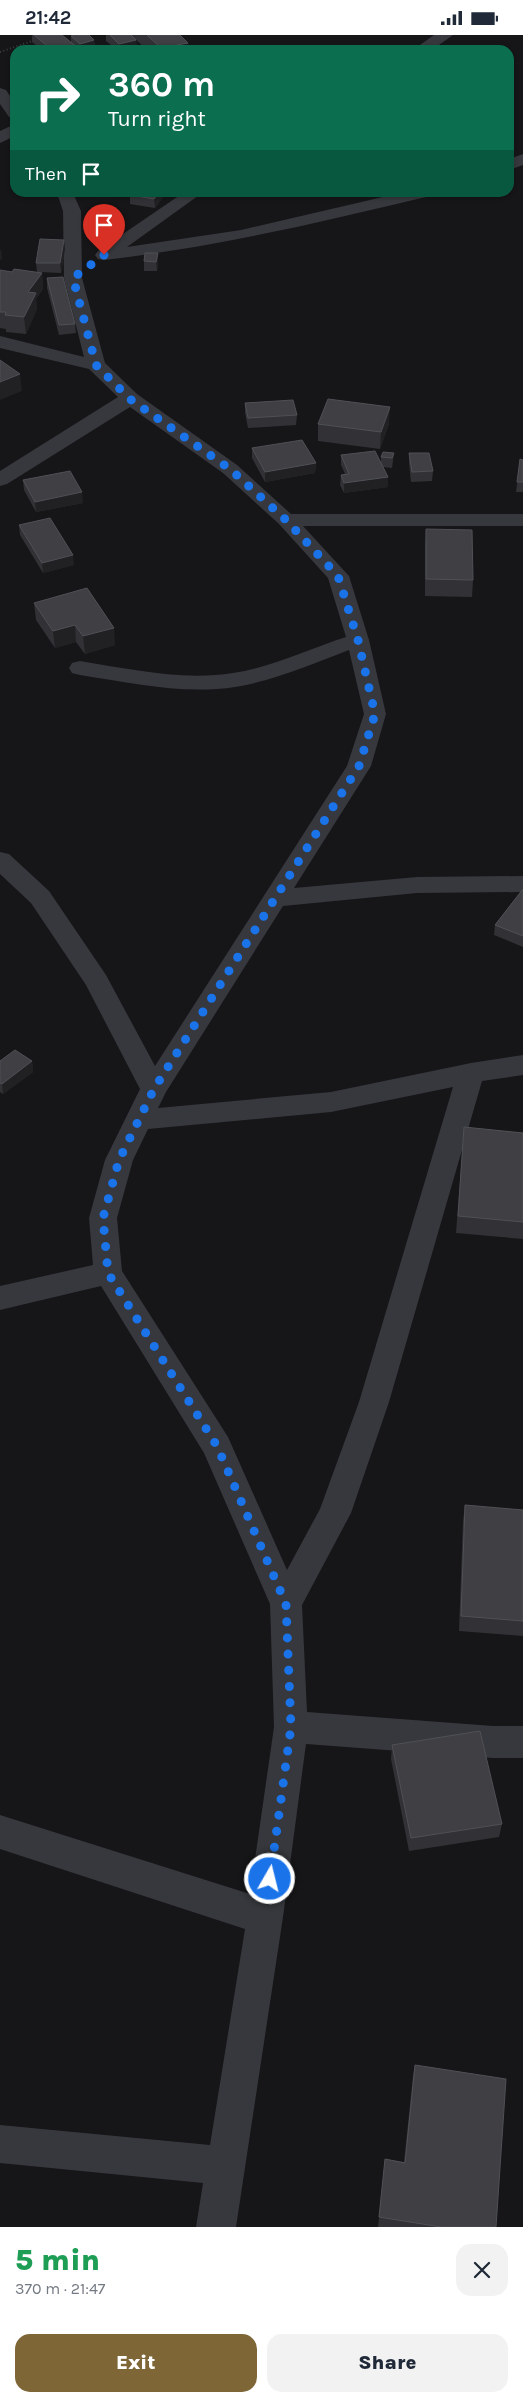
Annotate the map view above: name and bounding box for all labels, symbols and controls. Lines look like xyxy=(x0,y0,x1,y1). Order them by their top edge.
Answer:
text: 21:42 xyxy=(25,7,71,29)
text: 360 m xyxy=(108,64,215,105)
icon: right xyxy=(25,65,90,130)
text: Turn right xyxy=(108,106,206,132)
icon: arrive xyxy=(77,160,105,188)
text: Then xyxy=(25,163,67,185)
pin xyxy=(83,204,125,255)
icon: arrive xyxy=(90,211,118,239)
position arrow xyxy=(243,1852,295,1904)
text: 5 min xyxy=(15,2242,100,2278)
button: close xyxy=(456,2244,508,2296)
text: 370 m · 21:47 xyxy=(15,2279,105,2298)
button: Exit xyxy=(15,2334,257,2392)
button: Share xyxy=(267,2334,508,2392)

